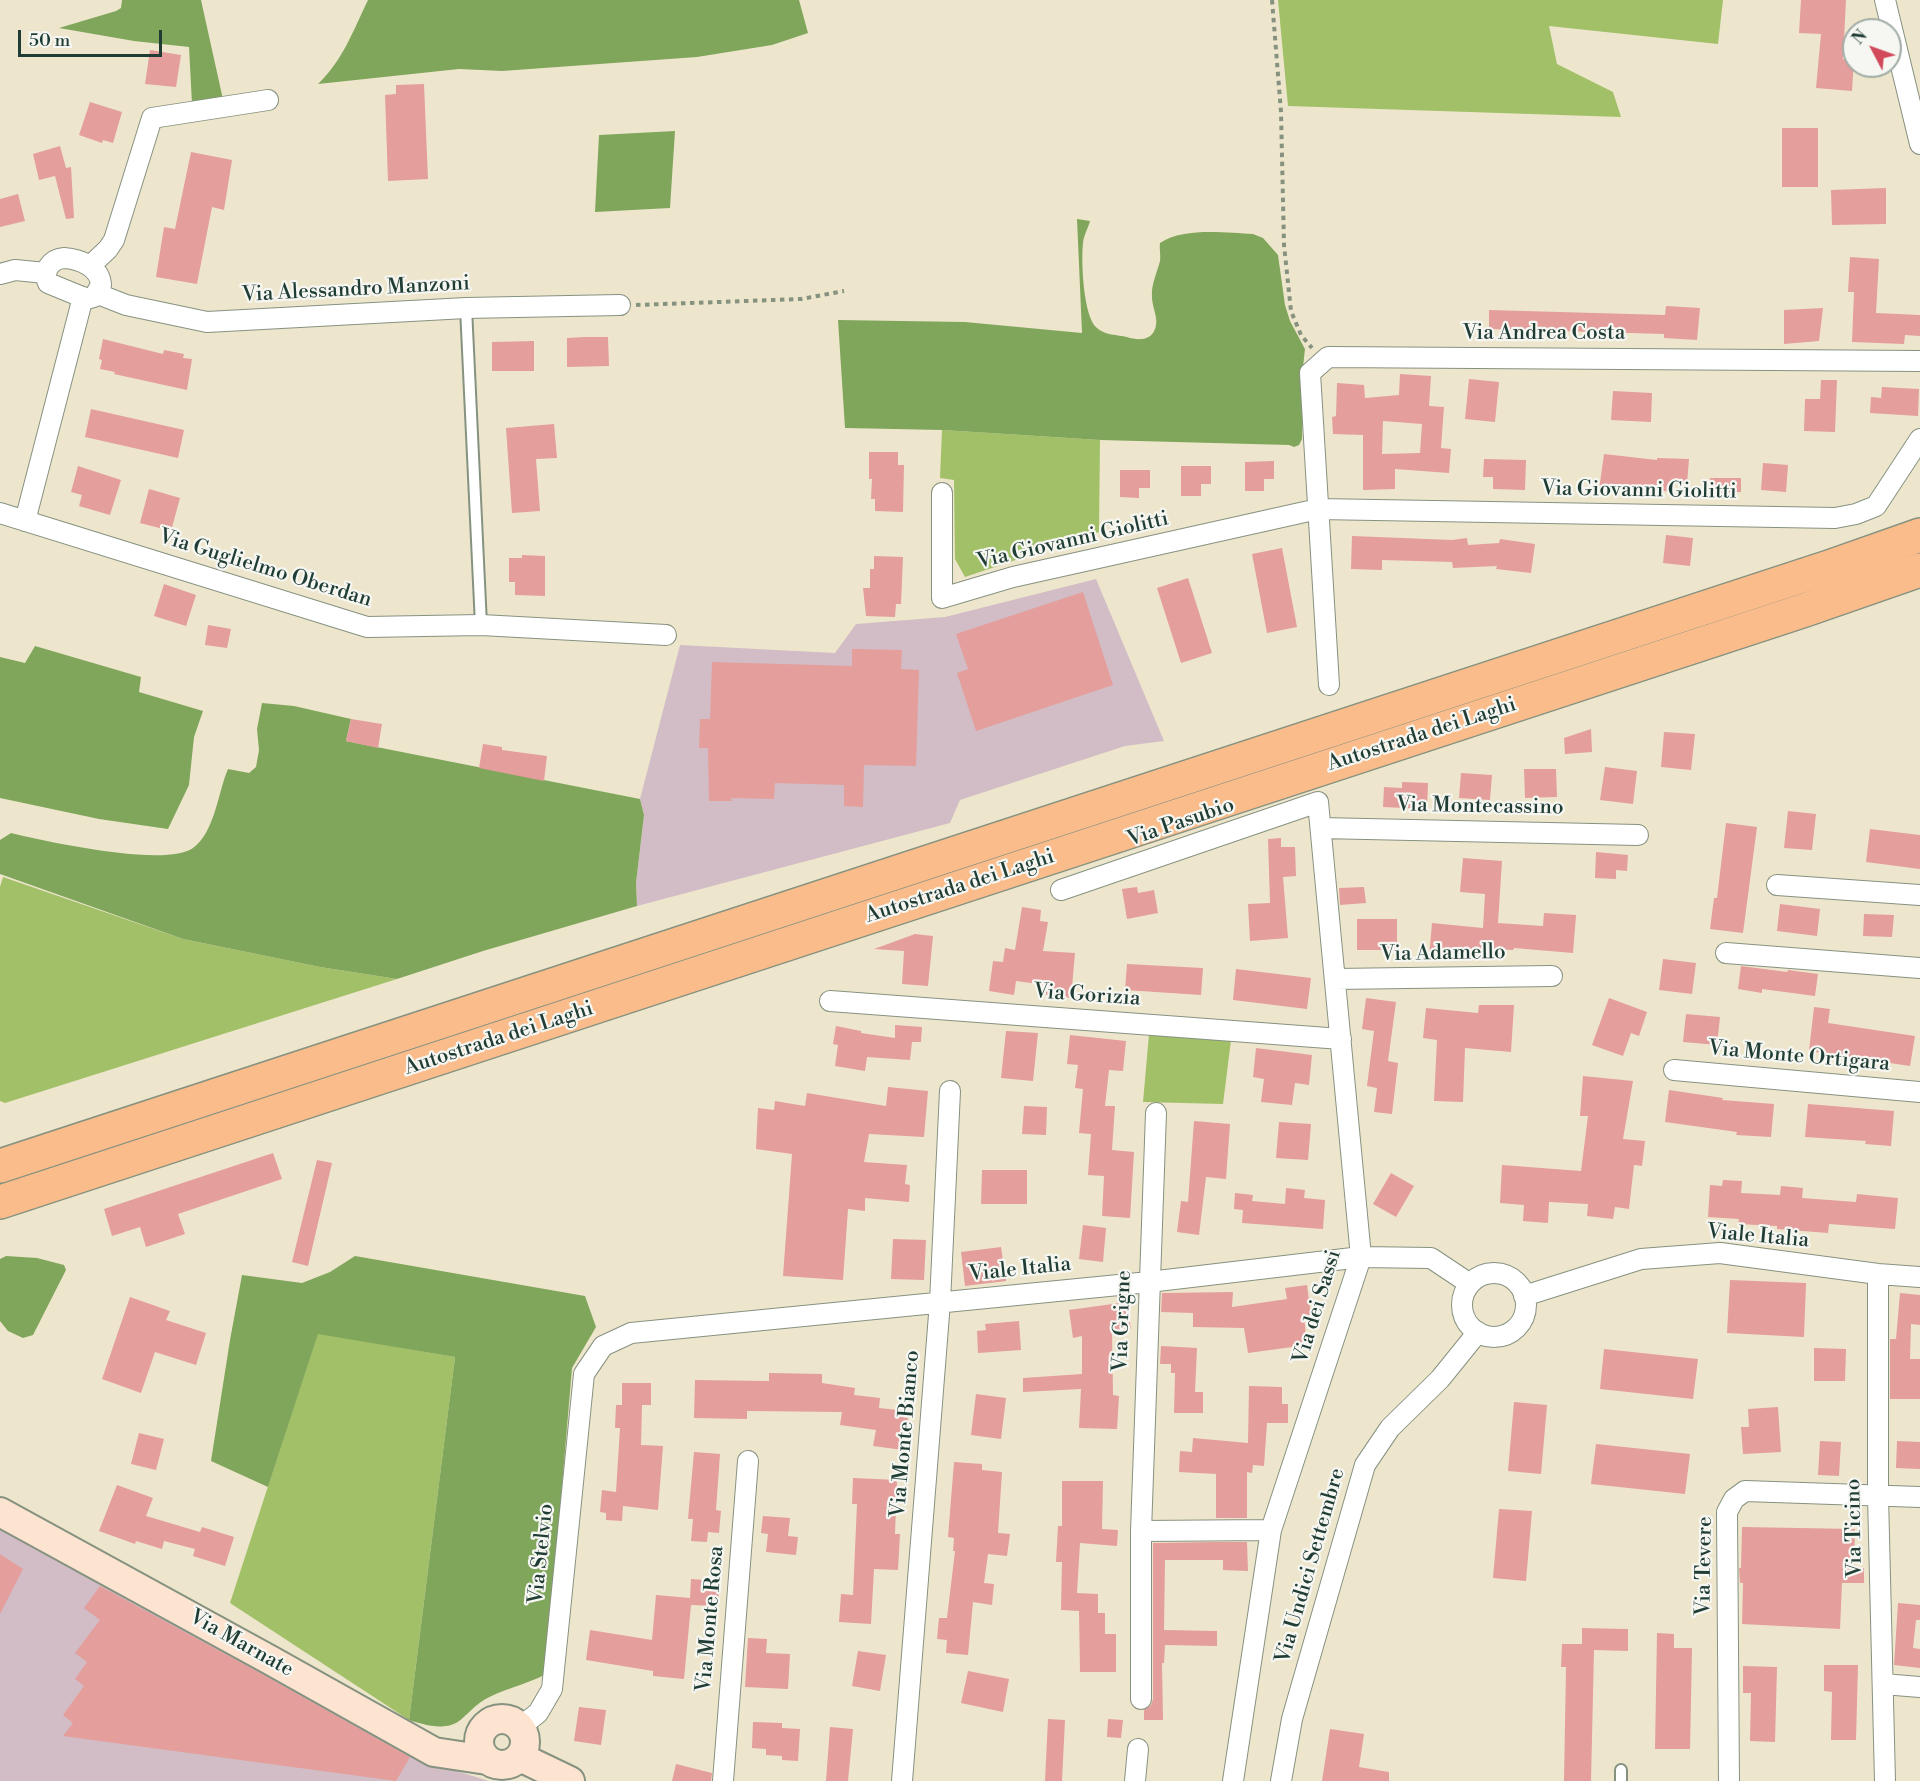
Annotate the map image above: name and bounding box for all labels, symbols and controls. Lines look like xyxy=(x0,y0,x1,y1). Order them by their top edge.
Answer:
scale bar xyxy=(21,18,165,56)
north arrow xyxy=(1842,18,1902,78)
text: N xyxy=(1848,26,1872,49)
text: 50 m xyxy=(29,29,70,52)
street label: Via Alessandro Manzoni xyxy=(241,271,471,309)
street label: Via Andrea Costa xyxy=(1462,321,1626,347)
street label: Via Giovanni Giolitti xyxy=(1541,477,1737,505)
street label: Via Giovanni Giolitti xyxy=(975,507,1171,575)
street label: Via Guglielmo Oberdan xyxy=(155,525,375,613)
street label: Autostrada dei Laghi xyxy=(1324,693,1520,777)
street label: Via Pasubio xyxy=(1124,793,1238,853)
street label: Via Montecassino xyxy=(1396,793,1564,821)
street label: Autostrada dei Laghi xyxy=(862,845,1058,929)
street label: Via Adamello xyxy=(1380,940,1506,968)
street label: Via Gorizia xyxy=(1033,980,1141,1012)
street label: Autostrada dei Laghi xyxy=(401,997,597,1081)
street label: Via Monte Ortigara xyxy=(1707,1037,1891,1077)
street label: Viale Italia xyxy=(1706,1220,1810,1254)
street label: Via dei Sassi xyxy=(1289,1247,1347,1367)
street label: Viale Italia xyxy=(968,1252,1072,1288)
street label: Via Grigne xyxy=(1109,1270,1137,1372)
street label: Via Monte Bianco xyxy=(886,1349,926,1519)
street label: Via Undici Settembre xyxy=(1271,1466,1351,1666)
street label: Via Ticino xyxy=(1842,1478,1868,1578)
street label: Via Stelvio xyxy=(524,1502,560,1606)
street label: Via Tevere xyxy=(1692,1516,1718,1616)
street label: Via Monte Rosa xyxy=(692,1545,730,1693)
street label: Via Marnate xyxy=(184,1605,298,1683)

